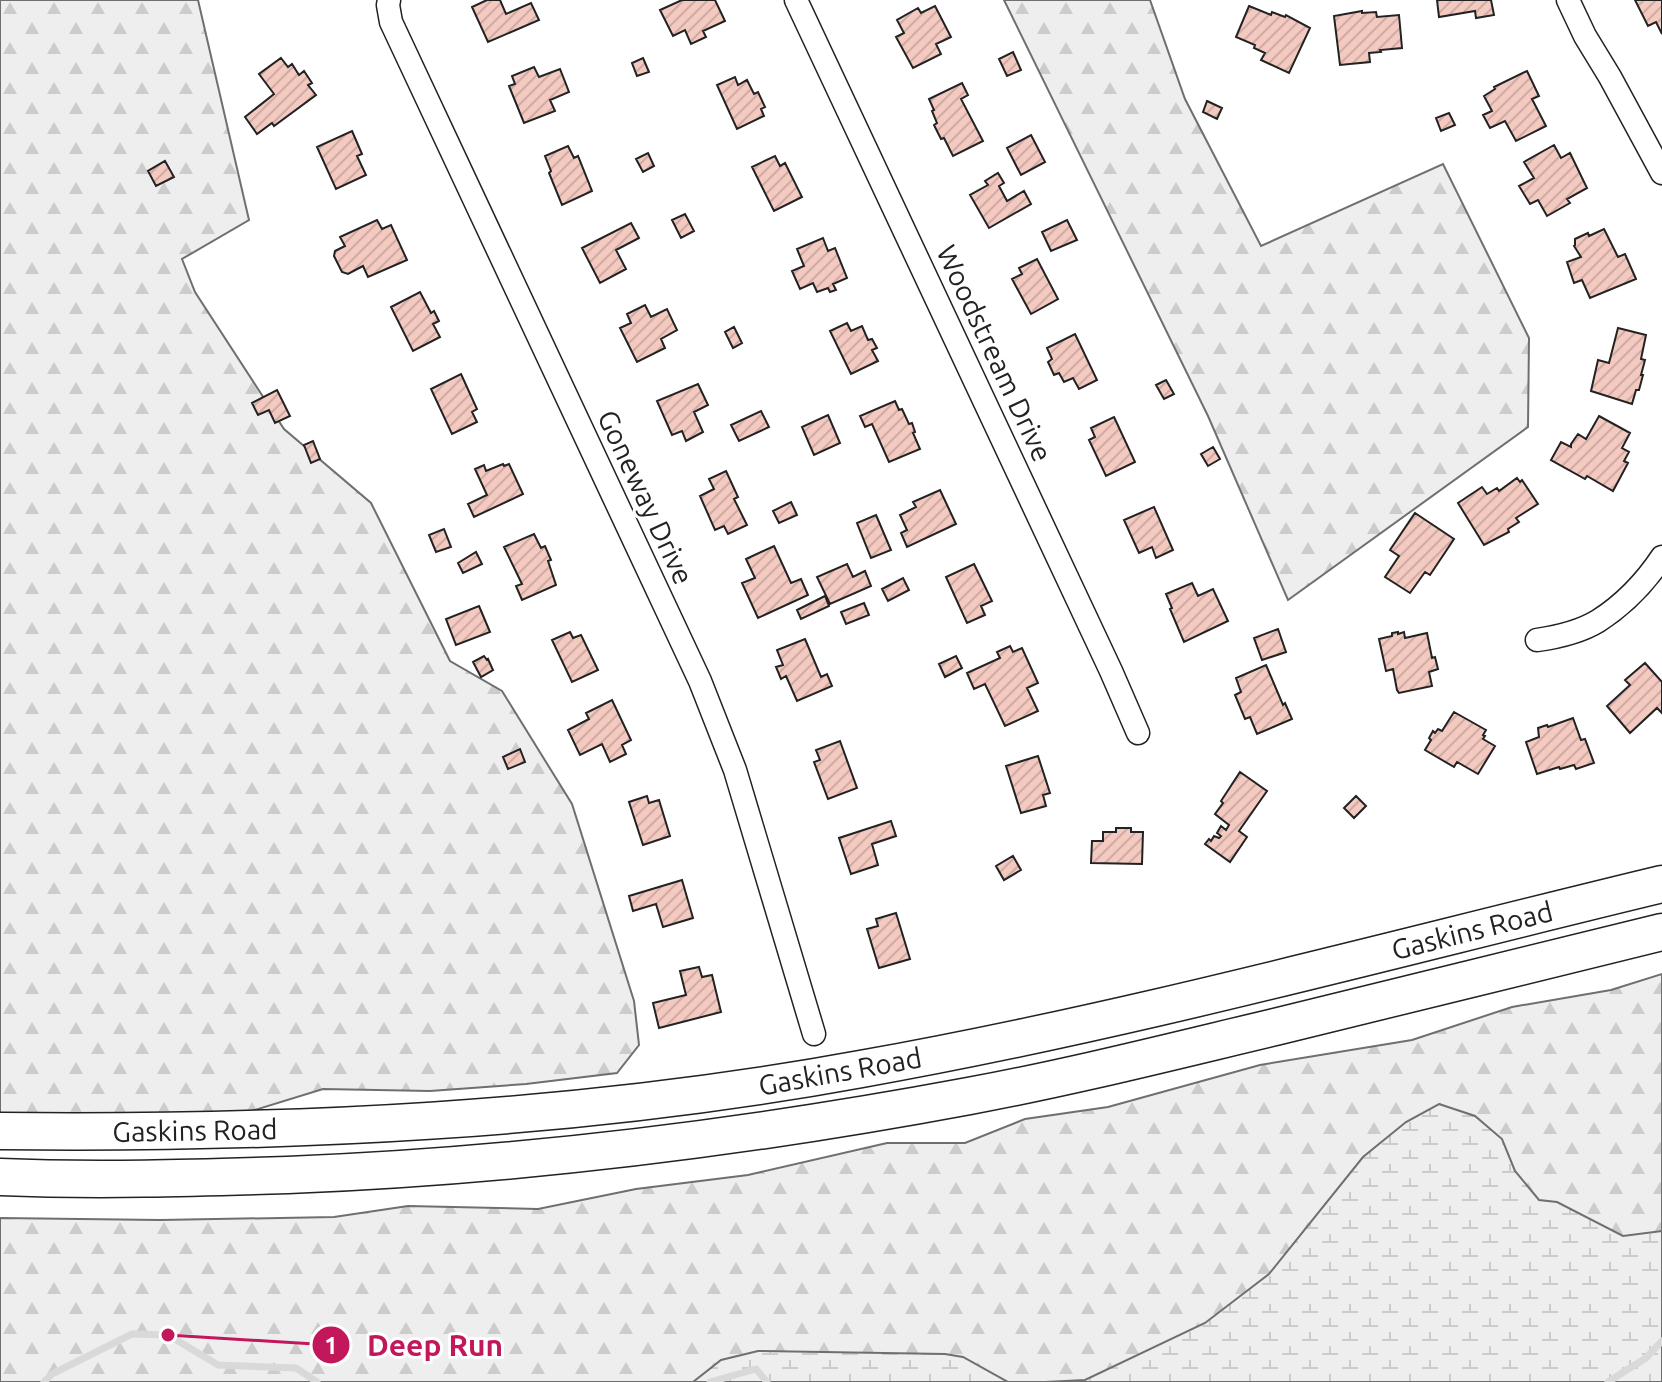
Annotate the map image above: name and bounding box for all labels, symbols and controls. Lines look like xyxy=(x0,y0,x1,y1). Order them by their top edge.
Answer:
street label: Woodstream Drive xyxy=(931,240,1059,466)
street label: Goneway Drive xyxy=(592,405,700,589)
street label: Gaskins Road xyxy=(1388,895,1556,965)
street label: Gaskins Road xyxy=(756,1041,924,1101)
street label: Gaskins Road xyxy=(112,1113,278,1147)
callout: Deep Run xyxy=(311,1318,519,1372)
text: Deep Run xyxy=(367,1328,503,1362)
text: 1 xyxy=(324,1332,338,1359)

